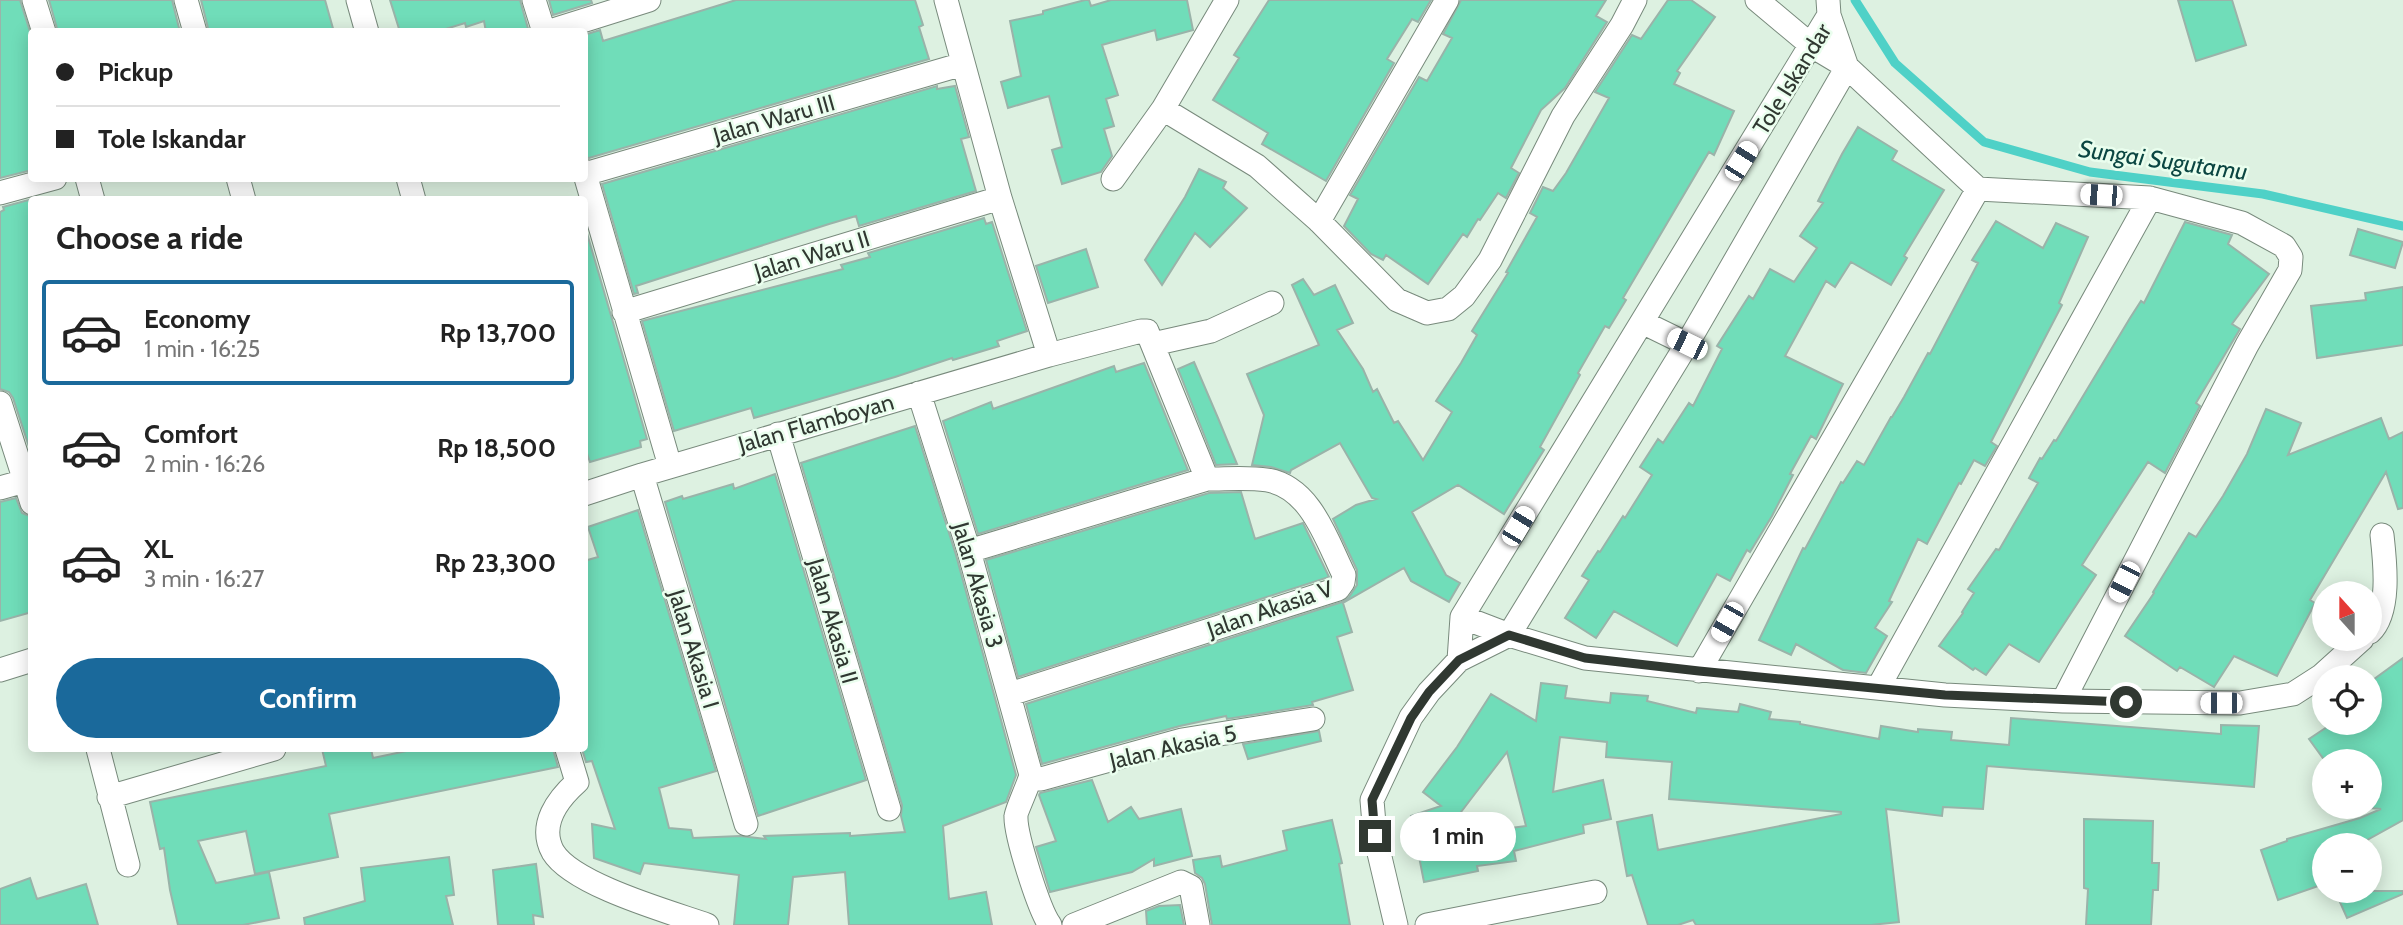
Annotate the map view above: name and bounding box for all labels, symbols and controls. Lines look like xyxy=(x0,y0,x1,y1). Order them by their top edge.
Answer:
street label: Tole Iskandar xyxy=(1747,18,1838,140)
text: Pickup xyxy=(98,56,173,88)
street label: Jalan Waru III xyxy=(709,88,838,150)
text: Tole Iskandar xyxy=(98,123,246,155)
water label: Sungai Sugutamu xyxy=(2077,134,2249,186)
car xyxy=(1721,138,1762,184)
car xyxy=(2080,183,2123,207)
text: Choose a ride xyxy=(56,218,243,257)
street label: Jalan Waru II xyxy=(750,224,873,286)
icon: car xyxy=(60,301,123,364)
text: Economy xyxy=(144,303,250,335)
text: Rp 13,700 xyxy=(440,317,556,349)
car xyxy=(1664,325,1711,363)
text: 1 min · 16:25 xyxy=(144,335,260,363)
street label: Jalan Flamboyan xyxy=(734,387,897,459)
icon: car xyxy=(60,416,123,479)
text: Comfort xyxy=(144,418,238,450)
text: Rp 18,500 xyxy=(437,432,556,464)
text: 2 min · 16:26 xyxy=(144,450,265,478)
car xyxy=(1499,503,1538,549)
street label: Jalan Akasia 3 xyxy=(946,518,1009,651)
icon: car xyxy=(60,531,123,594)
text: XL xyxy=(144,533,173,565)
text: Rp 23,300 xyxy=(435,547,556,579)
street label: Jalan Akasia II xyxy=(801,554,864,687)
car xyxy=(2106,559,2143,605)
text: 3 min · 16:27 xyxy=(144,565,264,593)
street label: Jalan Akasia V xyxy=(1202,574,1337,644)
north arrow xyxy=(2312,581,2382,651)
map controls xyxy=(2312,581,2382,903)
street label: Jalan Akasia I xyxy=(662,585,725,712)
car xyxy=(1708,599,1747,645)
button: Confirm xyxy=(56,658,560,738)
button: locate xyxy=(2312,665,2382,735)
route start xyxy=(2110,686,2142,718)
car xyxy=(2201,693,2243,714)
street label: Jalan Akasia 5 xyxy=(1106,719,1239,775)
button: + xyxy=(2312,749,2382,819)
callout: 1 min xyxy=(1400,812,1515,860)
route end xyxy=(1359,820,1391,852)
text: 1 min xyxy=(1432,822,1484,850)
button: − xyxy=(2312,833,2382,903)

